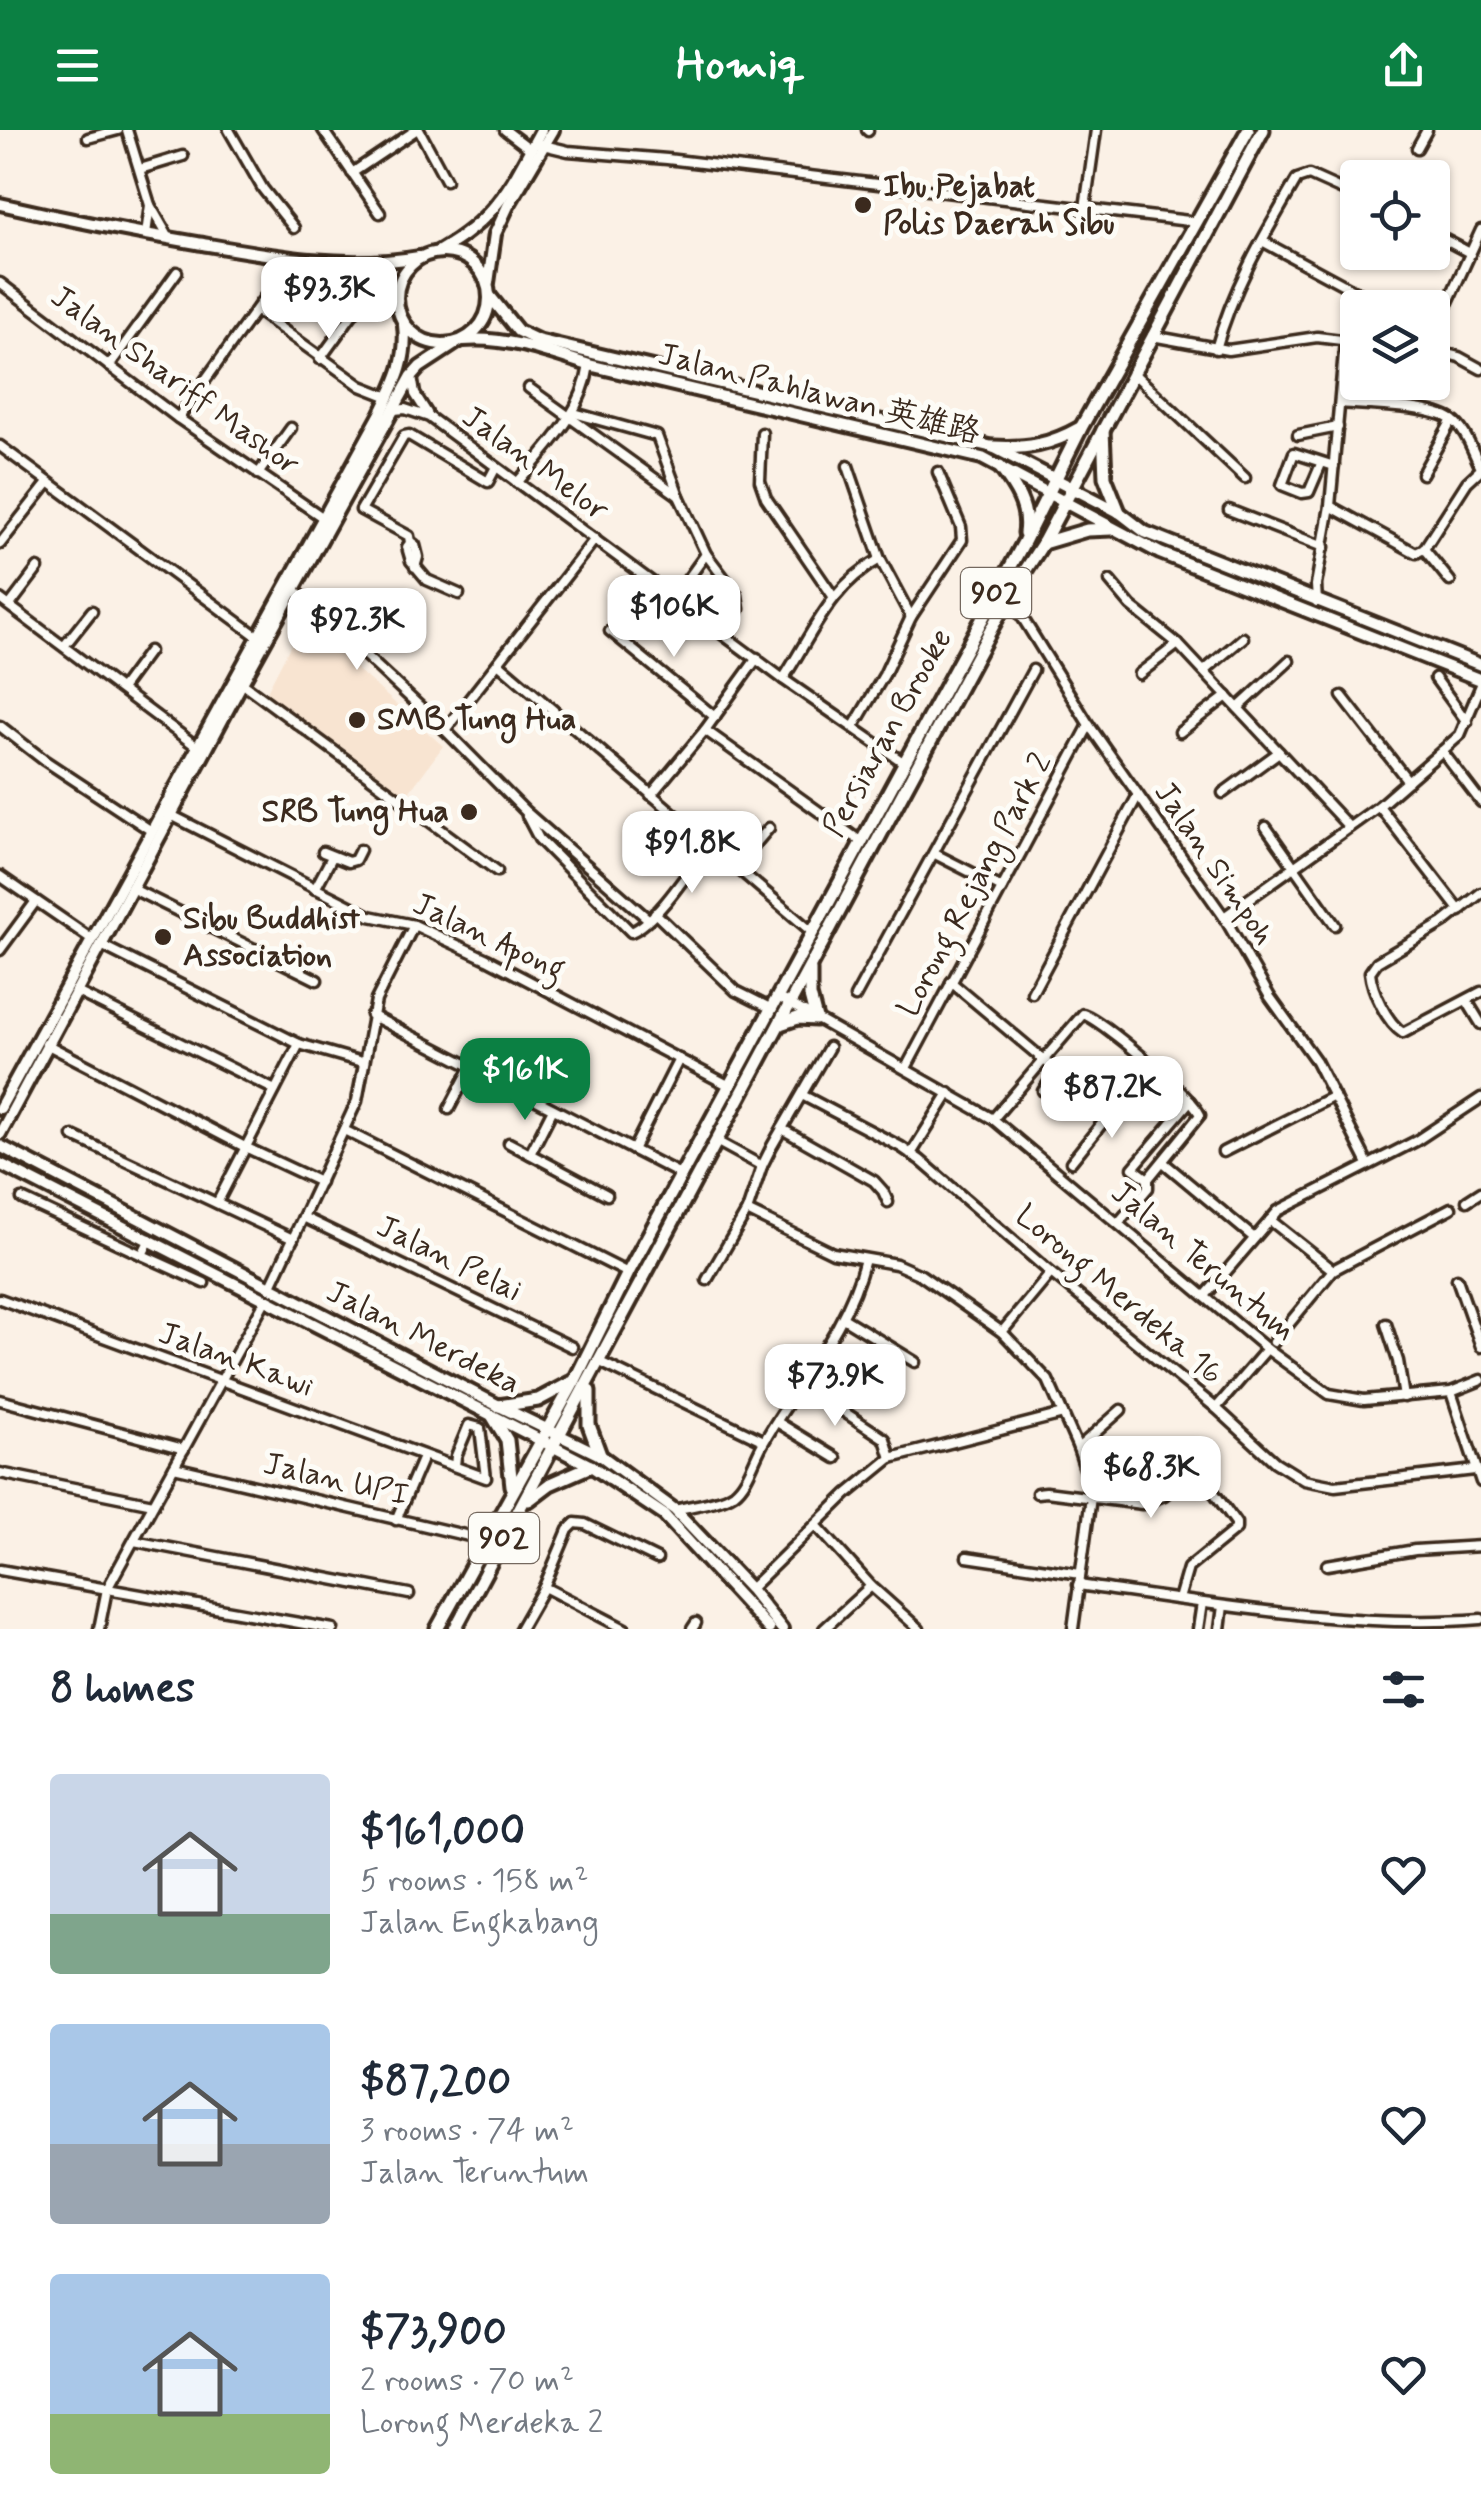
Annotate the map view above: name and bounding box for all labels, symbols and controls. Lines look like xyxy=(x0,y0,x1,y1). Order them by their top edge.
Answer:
text: Homiq xyxy=(676,36,805,95)
icon: menu xyxy=(50,38,105,93)
icon: share xyxy=(1376,38,1431,93)
map controls xyxy=(1340,160,1450,400)
button: locate xyxy=(1340,160,1450,270)
place label: Ibu Pejabat Polis Daerah Sibu xyxy=(883,166,1115,245)
marker: Ibu Pejabat Polis Daerah Sibu xyxy=(852,194,874,216)
pin: $93.3K xyxy=(248,257,410,342)
text: $93.3K xyxy=(283,268,375,310)
street label: Jalan Shariff Mashor xyxy=(42,276,308,486)
button: layers xyxy=(1340,290,1450,400)
street label: Jalan Pahlawan 英雄路 xyxy=(654,334,984,454)
street label: Jalan Melor xyxy=(453,397,617,531)
road number: 902 xyxy=(961,568,1031,618)
pin: $106K xyxy=(604,575,744,660)
text: $106K xyxy=(629,586,719,628)
pin: $92.3K xyxy=(276,588,438,673)
text: $92.3K xyxy=(309,599,405,641)
street label: Persiaran Brooke xyxy=(813,621,963,845)
place label: SMB Tung Hua xyxy=(377,699,576,744)
marker: SMB Tung Hua xyxy=(346,709,368,731)
street label: Lorong Rejang Park 2 xyxy=(888,746,1065,1026)
street label: Jalan Simpoh xyxy=(1144,774,1284,954)
place label: SRB Tung Hua xyxy=(261,791,449,836)
marker: SRB Tung Hua xyxy=(458,801,480,823)
pin: $91.8K xyxy=(611,811,773,896)
text: $91.8K xyxy=(644,822,740,864)
street label: Jalan Apong xyxy=(405,883,572,993)
place label: Sibu Buddhist Association xyxy=(183,898,361,977)
marker: Sibu Buddhist Association xyxy=(152,926,174,948)
pin: $161K xyxy=(455,1038,595,1123)
text: $161K xyxy=(482,1049,568,1091)
pin: $87.2K xyxy=(1031,1056,1193,1141)
text: $87.2K xyxy=(1063,1067,1161,1109)
street label: Jalan Teruntum xyxy=(1102,1172,1304,1352)
street label: Lorong Merdeka 16 xyxy=(1004,1195,1232,1397)
street label: Jalan Pelai xyxy=(369,1206,529,1312)
street label: Jalan Merdeka xyxy=(319,1271,527,1405)
street label: Jalan Kawi xyxy=(153,1313,319,1407)
pin: $73.9K xyxy=(754,1344,916,1429)
text: $73.9K xyxy=(787,1355,883,1397)
pin: $68.3K xyxy=(1070,1436,1232,1521)
street label: Jalan UPI xyxy=(259,1443,413,1517)
text: $68.3K xyxy=(1103,1447,1199,1489)
road number: 902 xyxy=(469,1513,539,1563)
text: 8 homes xyxy=(50,1662,195,1717)
icon: filters xyxy=(1376,1662,1431,1717)
text: $161,000 xyxy=(360,1805,525,1860)
icon: home xyxy=(130,1814,250,1934)
icon: heart xyxy=(1376,1847,1431,1902)
text: 5 rooms · 158 m² xyxy=(360,1860,588,1902)
text: Jalan Engkabang xyxy=(360,1902,599,1944)
text: $87,200 xyxy=(360,2055,511,2110)
icon: home xyxy=(130,2064,250,2184)
icon: heart xyxy=(1376,2097,1431,2152)
text: 3 rooms · 74 m² xyxy=(360,2110,574,2152)
text: Jalan Teruntum xyxy=(360,2152,589,2194)
text: $73,900 xyxy=(360,2305,507,2360)
icon: home xyxy=(130,2314,250,2434)
icon: heart xyxy=(1376,2347,1431,2402)
text: 2 rooms · 70 m² xyxy=(360,2360,574,2402)
text: Lorong Merdeka 2 xyxy=(360,2402,603,2444)

